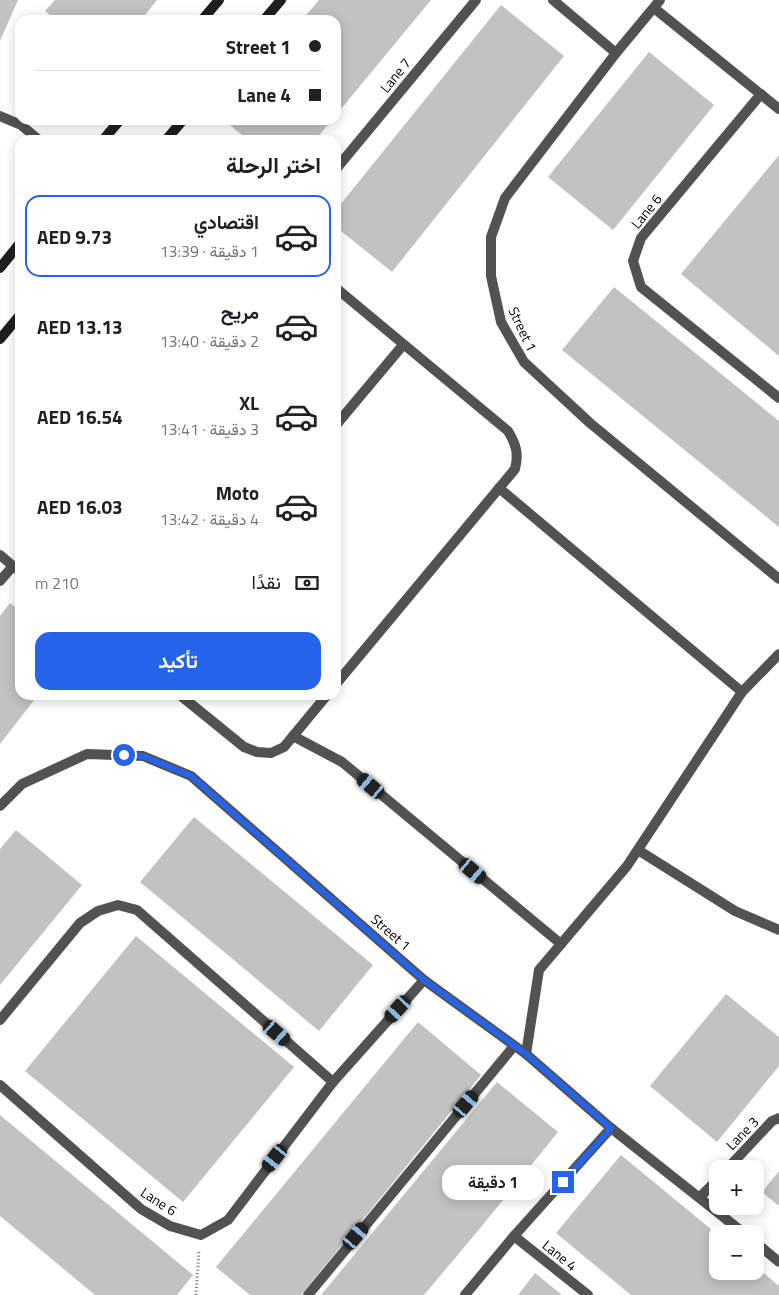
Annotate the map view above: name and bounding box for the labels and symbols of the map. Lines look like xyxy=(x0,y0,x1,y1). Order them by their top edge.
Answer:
street label: Lane 7 xyxy=(374,53,416,97)
street label: Lane 6 xyxy=(625,189,667,233)
street label: Street 1 xyxy=(504,303,542,355)
route start xyxy=(113,744,135,766)
car xyxy=(354,771,387,801)
car xyxy=(456,856,489,886)
street label: Street 1 xyxy=(366,909,416,955)
car xyxy=(382,993,413,1025)
car xyxy=(260,1017,293,1049)
car xyxy=(450,1088,481,1120)
street label: Lane 3 xyxy=(721,1112,763,1154)
car xyxy=(259,1142,290,1174)
callout: 1 دقيقة xyxy=(443,1164,546,1200)
route end xyxy=(552,1171,574,1193)
street label: Lane 6 xyxy=(137,1182,181,1221)
car xyxy=(340,1220,371,1252)
street label: Lane 4 xyxy=(538,1234,582,1276)

